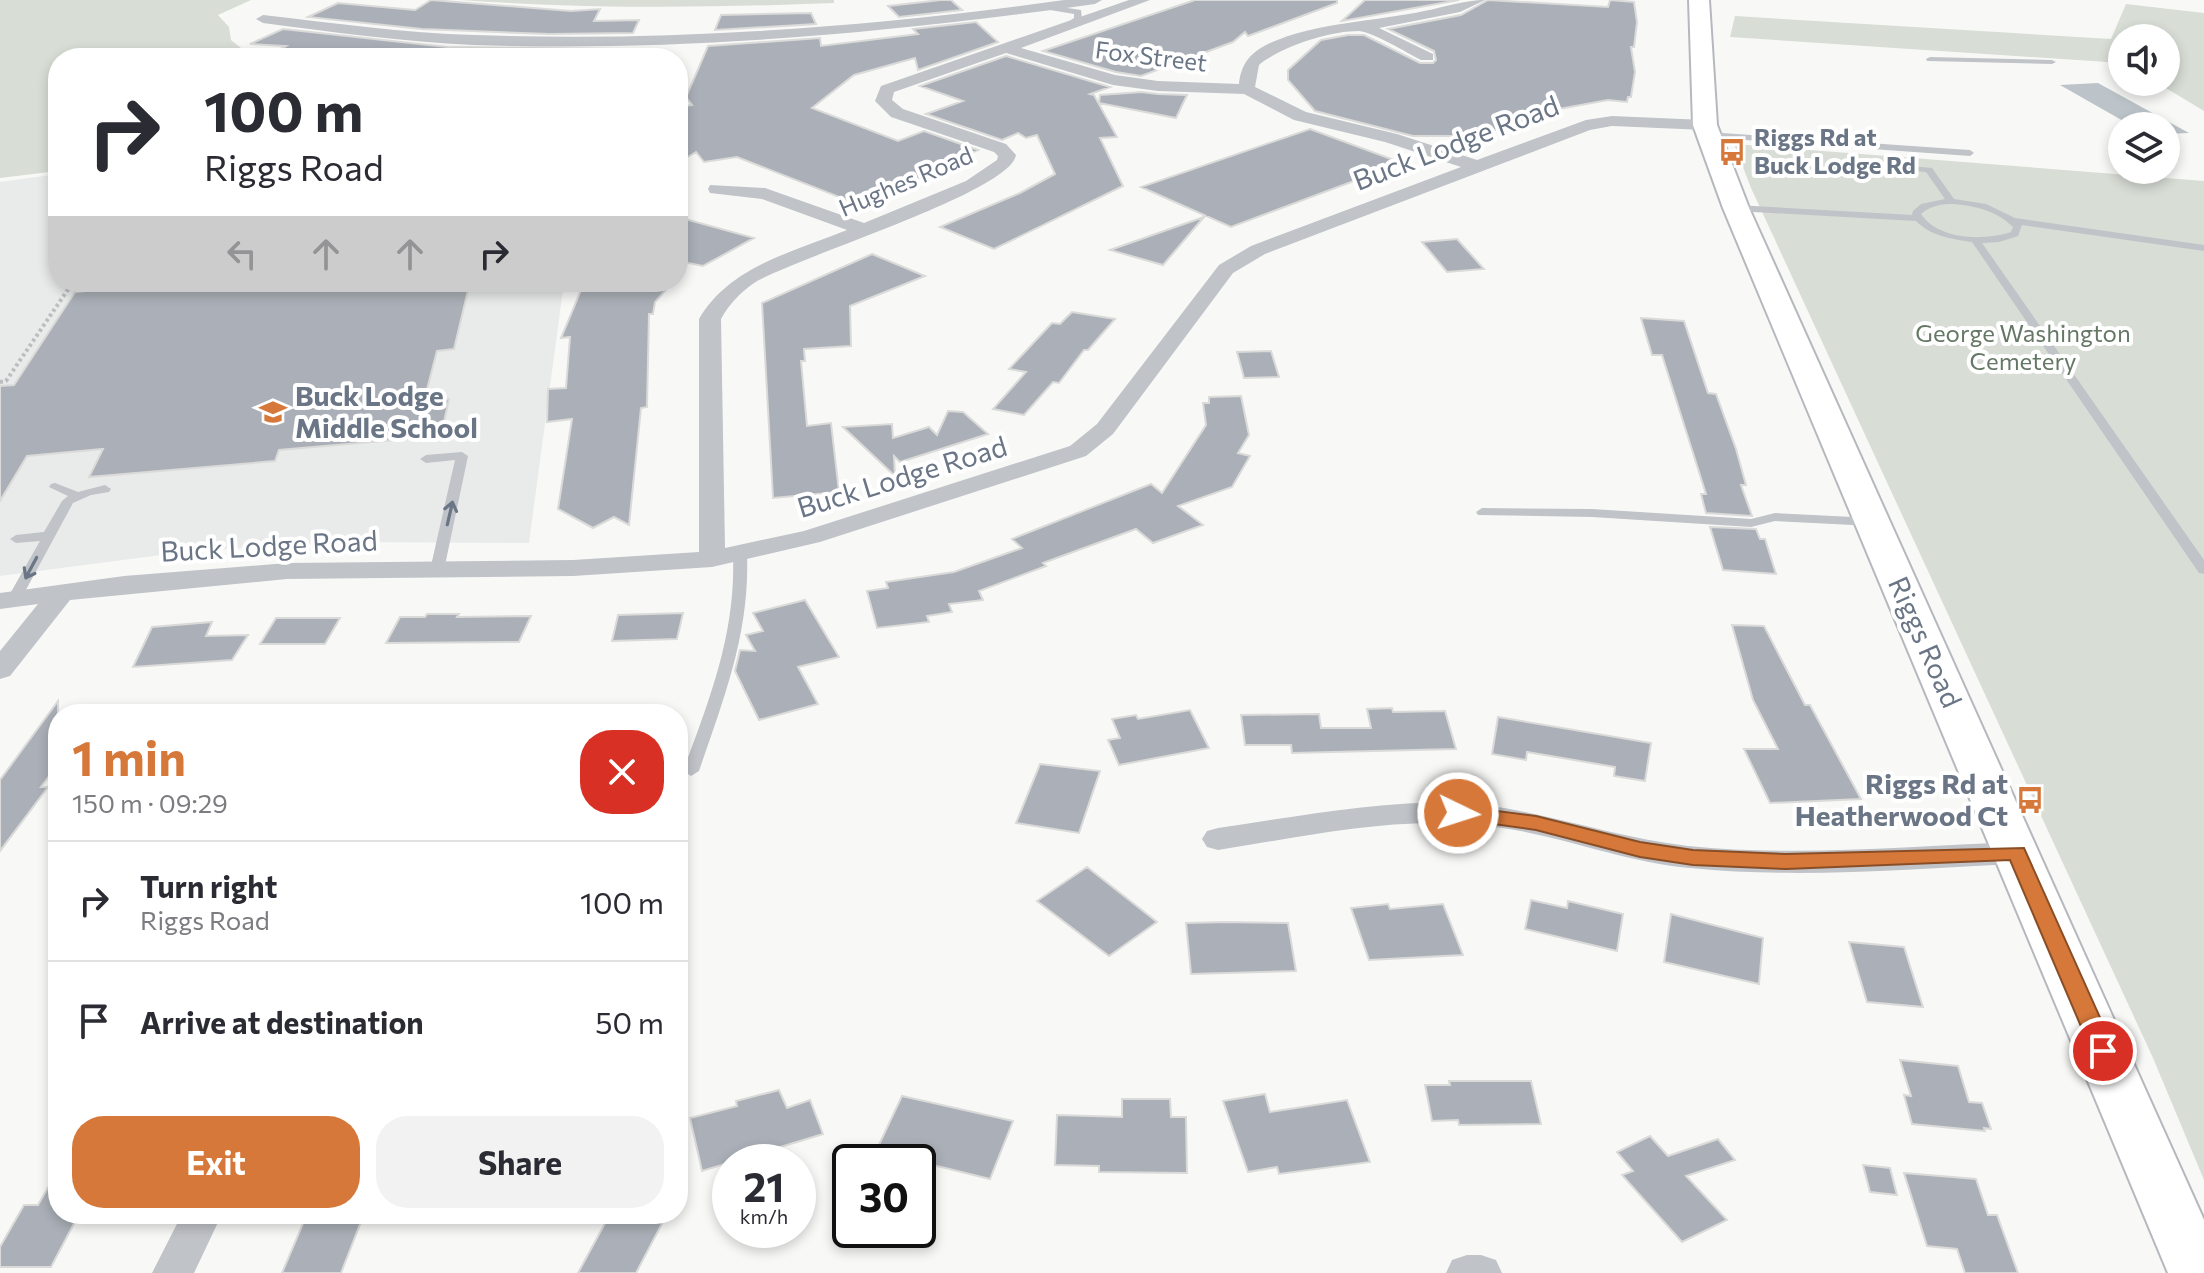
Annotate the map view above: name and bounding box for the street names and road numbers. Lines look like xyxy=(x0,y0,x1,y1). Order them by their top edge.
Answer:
street label: Fox Street xyxy=(1094,34,1209,77)
street label: Buck Lodge Road xyxy=(1348,87,1563,197)
street label: Hughes Road xyxy=(834,139,977,222)
street label: Buck Lodge Road xyxy=(793,428,1011,524)
street label: Buck Lodge Road xyxy=(159,522,378,568)
street label: Riggs Road xyxy=(1882,571,1970,712)

